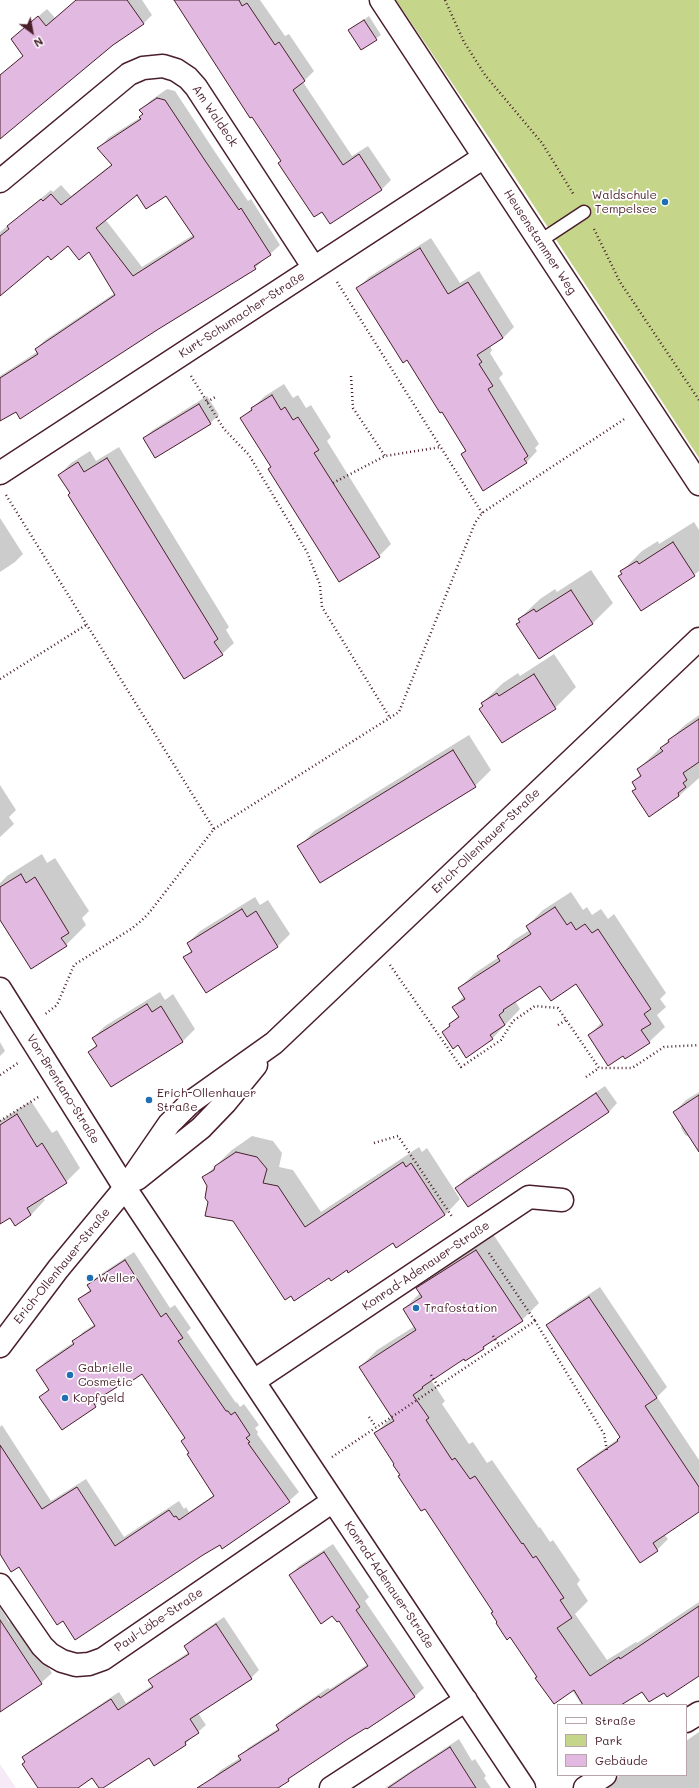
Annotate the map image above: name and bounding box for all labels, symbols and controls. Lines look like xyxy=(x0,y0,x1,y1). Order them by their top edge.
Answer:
north arrow xyxy=(12,12,52,52)
text: N xyxy=(31,34,46,51)
street label: Am Waldeck xyxy=(189,82,241,150)
street label: Heusenstammer Weg xyxy=(501,187,579,297)
place label: Waldschule Tempelsee xyxy=(592,188,657,216)
marker: Waldschule Tempelsee xyxy=(660,197,670,207)
street label: Kurt-Schumacher-Straße xyxy=(176,269,308,361)
street label: Erich-Ollenhauer-Straße xyxy=(429,785,543,897)
street label: Von-Brentano-Straße xyxy=(23,1032,103,1146)
place label: Erich-Ollenhauer Straße xyxy=(157,1086,256,1114)
marker: Erich-Ollenhauer Straße xyxy=(144,1095,154,1105)
street label: Erich-Ollenhauer-Straße xyxy=(11,1205,113,1327)
street label: Konrad-Adenauer-Straße xyxy=(360,1218,492,1314)
place label: Weller xyxy=(98,1271,135,1285)
marker: Weller xyxy=(85,1273,95,1283)
place label: Trafostation xyxy=(424,1301,497,1315)
marker: Trafostation xyxy=(411,1303,421,1313)
place label: Gabrielle Cosmetic xyxy=(78,1361,133,1389)
marker: Gabrielle Cosmetic xyxy=(65,1370,75,1380)
place label: Kopfgeld xyxy=(73,1391,124,1405)
marker: Kopfgeld xyxy=(60,1393,70,1403)
street label: Konrad-Adenauer-Straße xyxy=(341,1519,437,1651)
street label: Paul-Löbe-Straße xyxy=(112,1585,206,1655)
legend xyxy=(557,1704,687,1776)
text: Straße xyxy=(595,1712,636,1728)
text: Park xyxy=(595,1732,622,1748)
text: Gebäude xyxy=(595,1752,648,1768)

